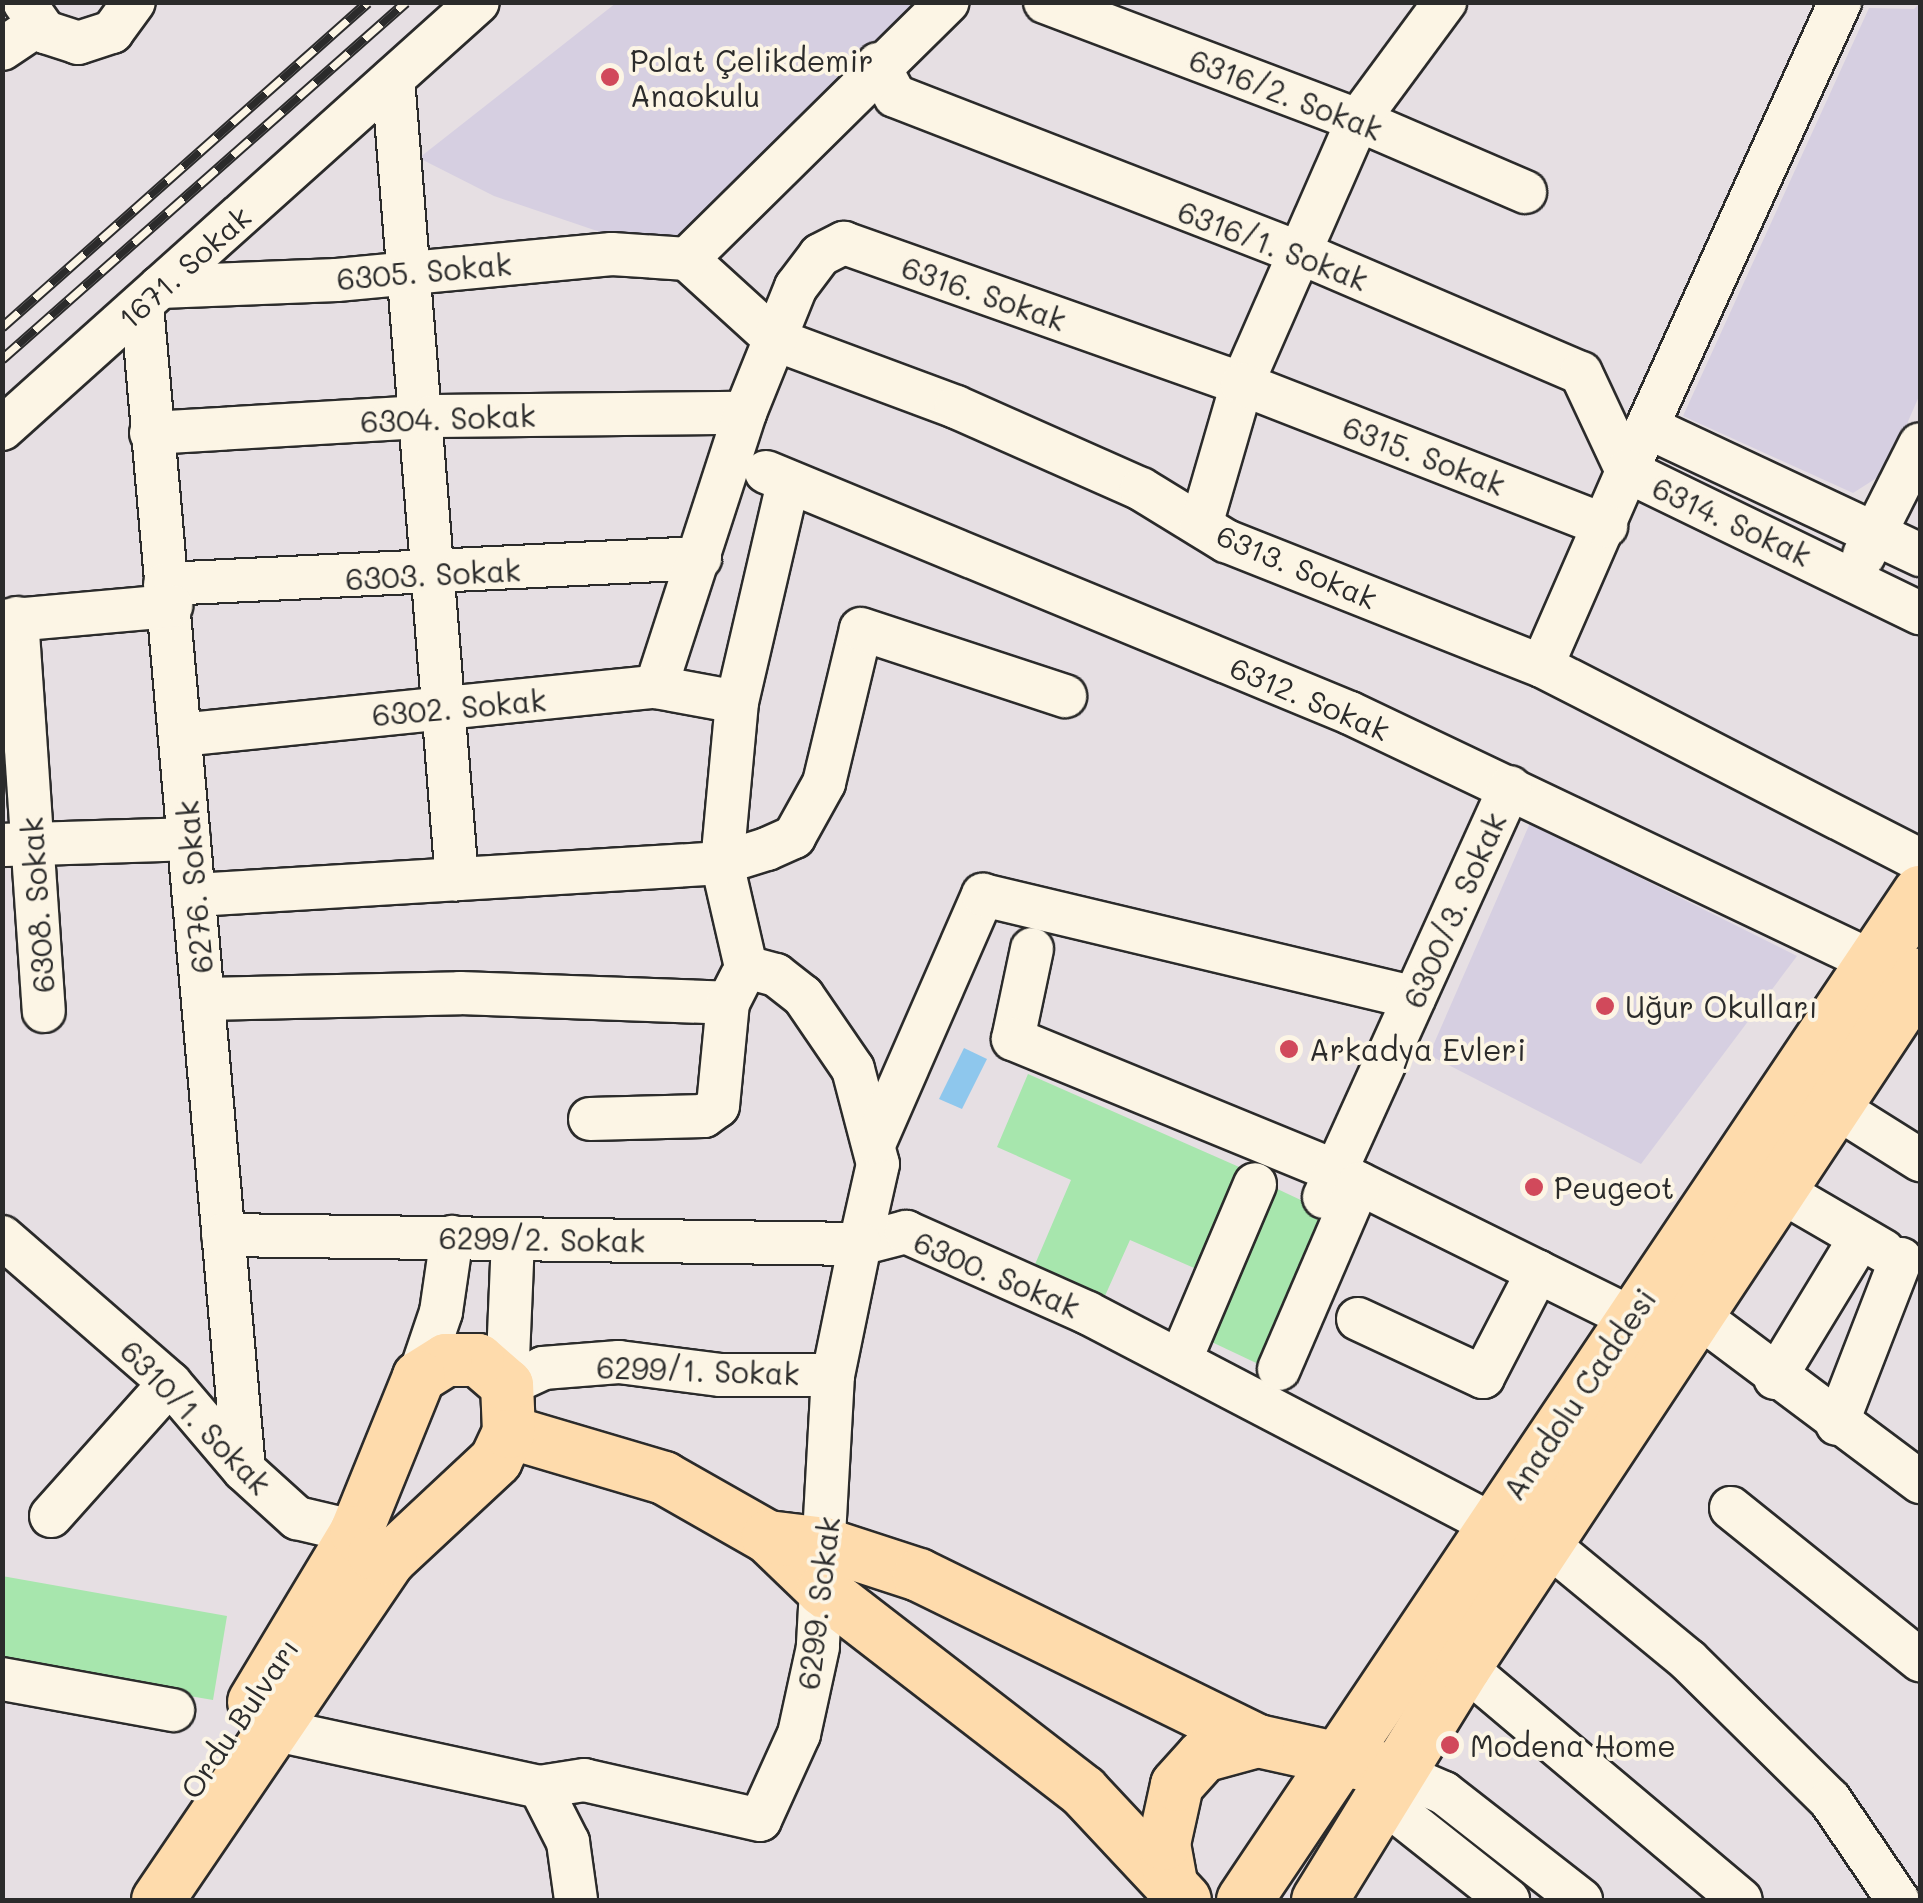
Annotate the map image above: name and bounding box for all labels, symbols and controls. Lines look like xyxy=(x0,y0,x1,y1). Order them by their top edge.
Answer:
street label: 6316/2. Sokak xyxy=(1185,41,1387,147)
place label: Polat Çelikdemir Anaokulu xyxy=(630,42,874,112)
marker: Polat Çelikdemir Anaokulu xyxy=(599,66,621,88)
street label: 6316/1. Sokak xyxy=(1173,192,1373,298)
street label: 1671. Sokak xyxy=(111,198,257,336)
street label: 6305. Sokak xyxy=(335,245,513,297)
street label: 6316. Sokak xyxy=(897,248,1071,338)
street label: 6304. Sokak xyxy=(360,397,536,439)
street label: 6315. Sokak xyxy=(1338,408,1510,502)
street label: 6314. Sokak xyxy=(1647,469,1817,573)
street label: 6313. Sokak xyxy=(1212,516,1382,616)
street label: 6303. Sokak xyxy=(344,551,522,597)
street label: 6312. Sokak xyxy=(1225,648,1395,748)
street label: 6302. Sokak xyxy=(370,681,548,733)
street label: 6276. Sokak xyxy=(169,799,219,975)
street label: 6300/3. Sokak xyxy=(1395,807,1513,1013)
street label: 6308. Sokak xyxy=(13,816,61,994)
place label: Uğur Okulları xyxy=(1625,988,1818,1024)
marker: Uğur Okulları xyxy=(1594,995,1616,1017)
place label: Arkadya Evleri xyxy=(1309,1031,1526,1067)
marker: Arkadya Evleri xyxy=(1278,1038,1300,1060)
place label: Peugeot xyxy=(1554,1169,1674,1205)
marker: Peugeot xyxy=(1523,1176,1545,1198)
street label: 6299/2. Sokak xyxy=(438,1219,646,1259)
street label: 6300. Sokak xyxy=(909,1223,1085,1325)
street label: Anadolu Caddesi xyxy=(1495,1282,1663,1506)
street label: 6310/1. Sokak xyxy=(113,1332,279,1502)
street label: 6299/1. Sokak xyxy=(596,1348,800,1392)
street label: 6299. Sokak xyxy=(790,1514,846,1692)
street label: Ordu Bulvarı xyxy=(172,1631,306,1805)
place label: Modena Home xyxy=(1470,1727,1676,1763)
marker: Modena Home xyxy=(1439,1734,1461,1756)

